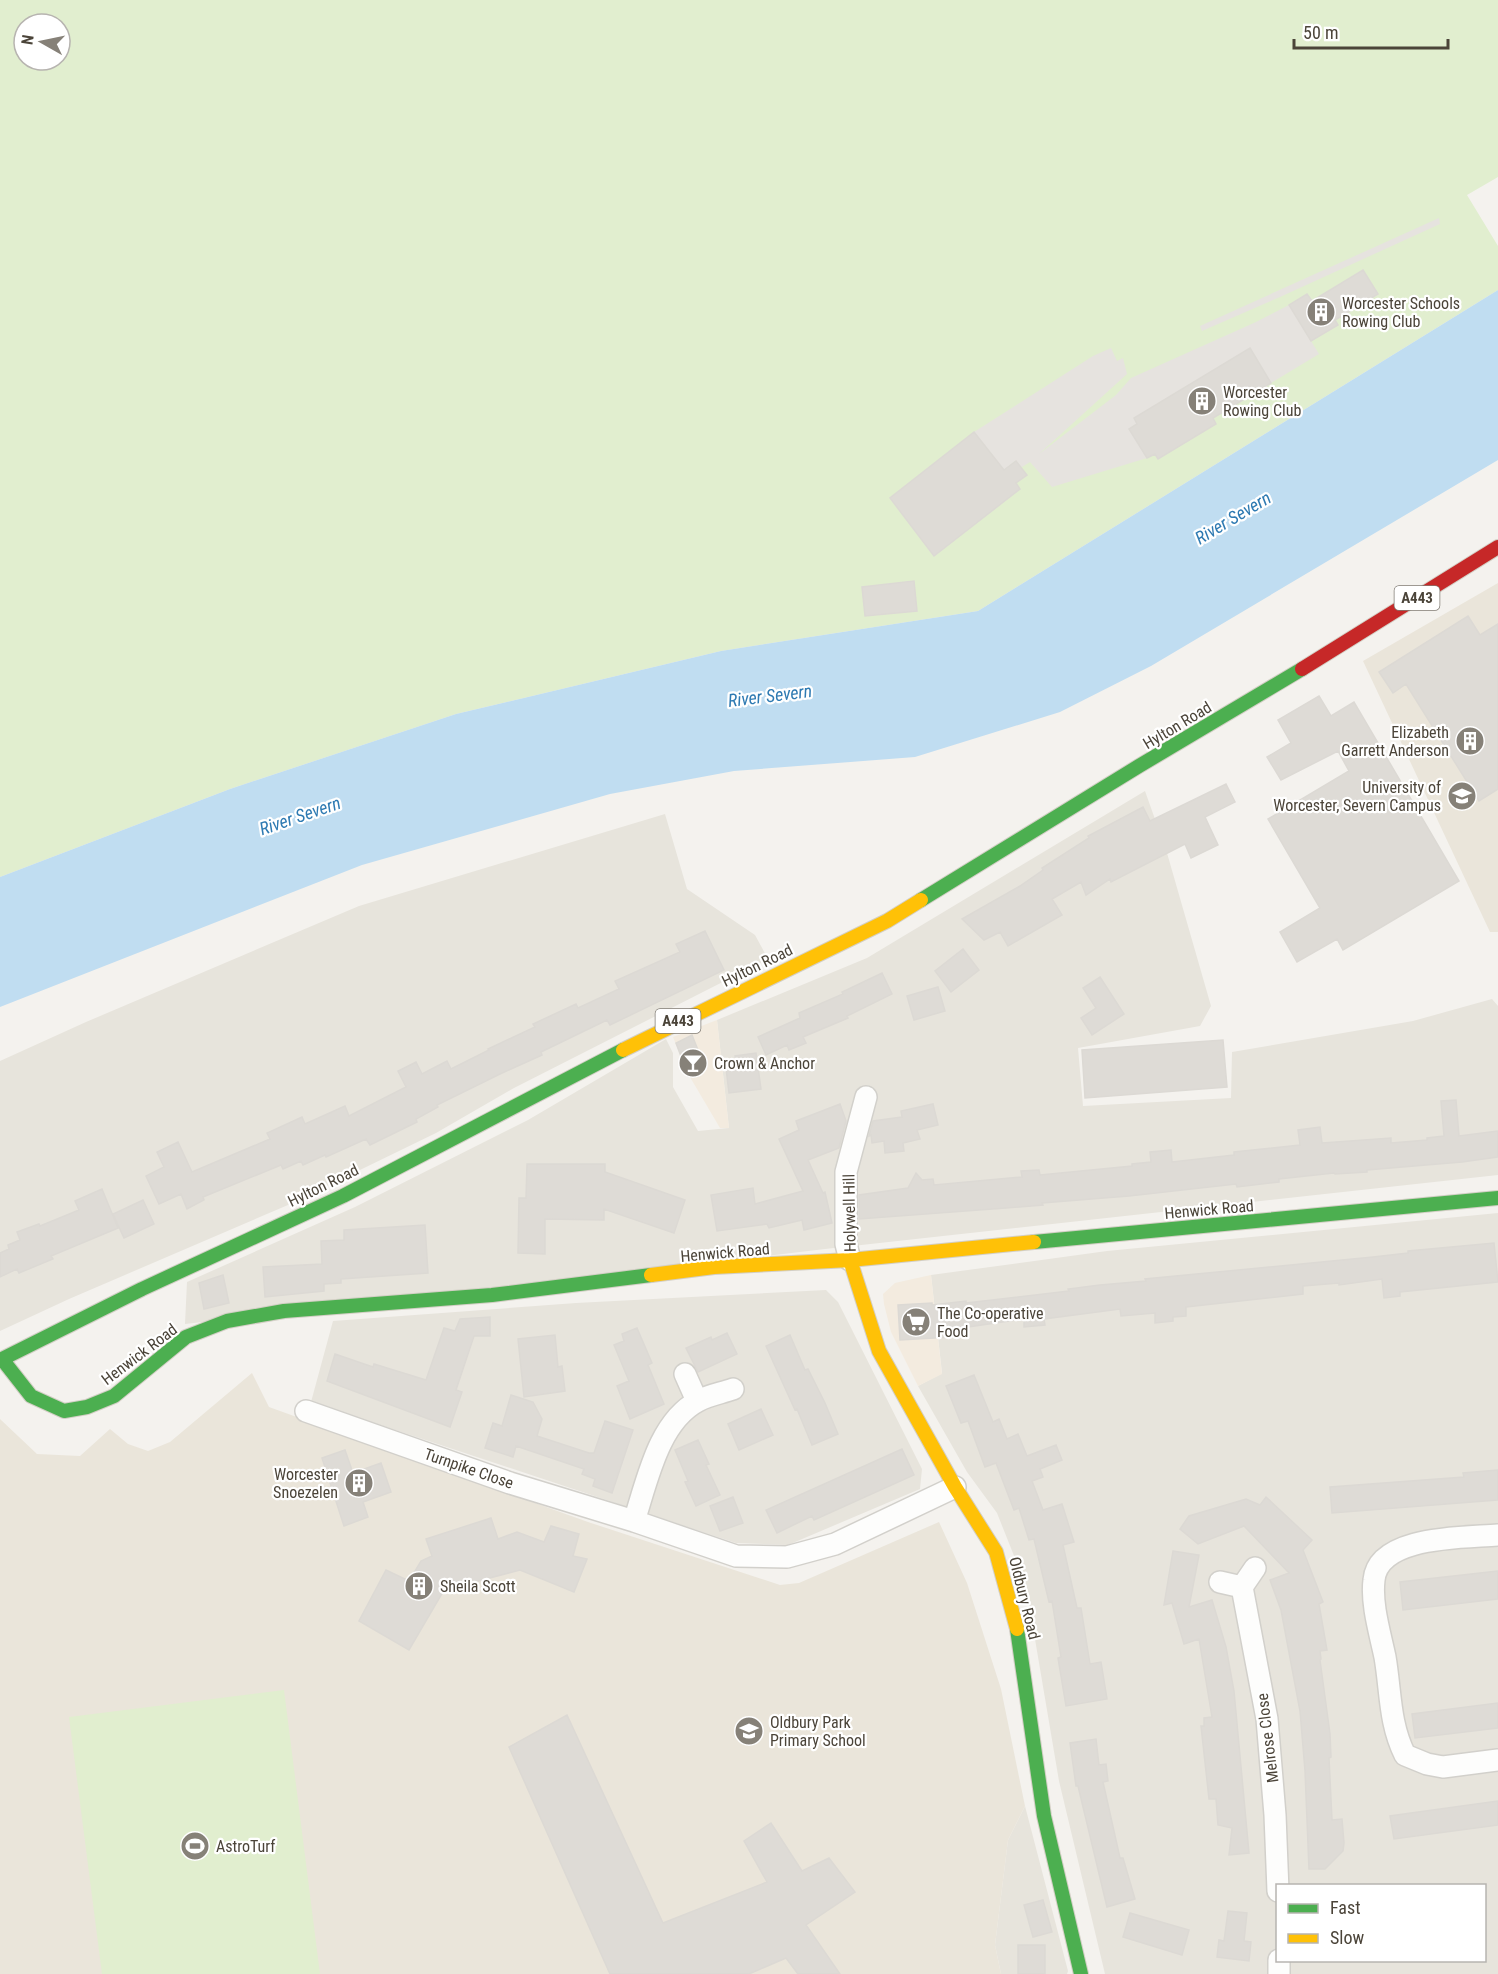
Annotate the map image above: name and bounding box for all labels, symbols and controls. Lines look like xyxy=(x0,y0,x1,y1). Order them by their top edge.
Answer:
north arrow xyxy=(12,12,72,72)
scale bar xyxy=(1294,12,1448,50)
text: 50 m xyxy=(1303,22,1338,43)
text: N xyxy=(18,33,38,46)
place label: Worcester Schools Rowing Club xyxy=(1342,294,1460,331)
building icon: Worcester Schools Rowing Club xyxy=(1305,296,1337,328)
place label: Worcester Rowing Club xyxy=(1223,383,1301,420)
building icon: Worcester Rowing Club xyxy=(1186,385,1218,417)
water label: River Severn xyxy=(1191,487,1274,548)
road number: A443 xyxy=(1394,586,1440,610)
water label: River Severn xyxy=(727,680,813,711)
street label: Hylton Road xyxy=(1140,698,1215,753)
place label: Elizabeth Garrett Anderson xyxy=(1341,723,1449,760)
building icon: Elizabeth Garrett Anderson xyxy=(1454,725,1486,757)
place label: University of Worcester, Severn Campus xyxy=(1273,778,1441,815)
school or university icon: University of Worcester, Severn Campus xyxy=(1446,780,1478,812)
water label: River Severn xyxy=(256,792,343,839)
street label: Hylton Road xyxy=(719,940,796,991)
road number: A443 xyxy=(656,1009,700,1033)
bar icon: Crown & Anchor xyxy=(677,1047,709,1079)
place label: Crown & Anchor xyxy=(714,1054,815,1073)
street label: Hylton Road xyxy=(285,1160,362,1211)
street label: Holywell Hill xyxy=(839,1174,860,1252)
street label: Henwick Road xyxy=(1164,1196,1255,1223)
street label: Henwick Road xyxy=(680,1239,771,1266)
place label: The Co-operative Food xyxy=(937,1304,1044,1341)
supermarket icon: The Co-operative Food xyxy=(900,1306,932,1338)
street label: Henwick Road xyxy=(98,1320,181,1389)
street label: Turnpike Close xyxy=(422,1444,516,1493)
place label: Worcester Snoezelen xyxy=(273,1465,338,1502)
building icon: Worcester Snoezelen xyxy=(343,1467,375,1499)
street label: Oldbury Road xyxy=(1005,1555,1044,1641)
building icon: Sheila Scott xyxy=(403,1570,435,1602)
place label: Sheila Scott xyxy=(440,1577,516,1596)
street label: Melrose Close xyxy=(1253,1692,1282,1784)
place label: Oldbury Park Primary School xyxy=(770,1713,866,1750)
school or university icon: Oldbury Park Primary School xyxy=(733,1715,765,1747)
sports icon: AstroTurf xyxy=(179,1830,211,1862)
place label: AstroTurf xyxy=(216,1837,275,1856)
legend xyxy=(1276,1884,1486,1962)
text: Fast xyxy=(1330,1897,1361,1918)
text: Slow xyxy=(1330,1927,1365,1948)

